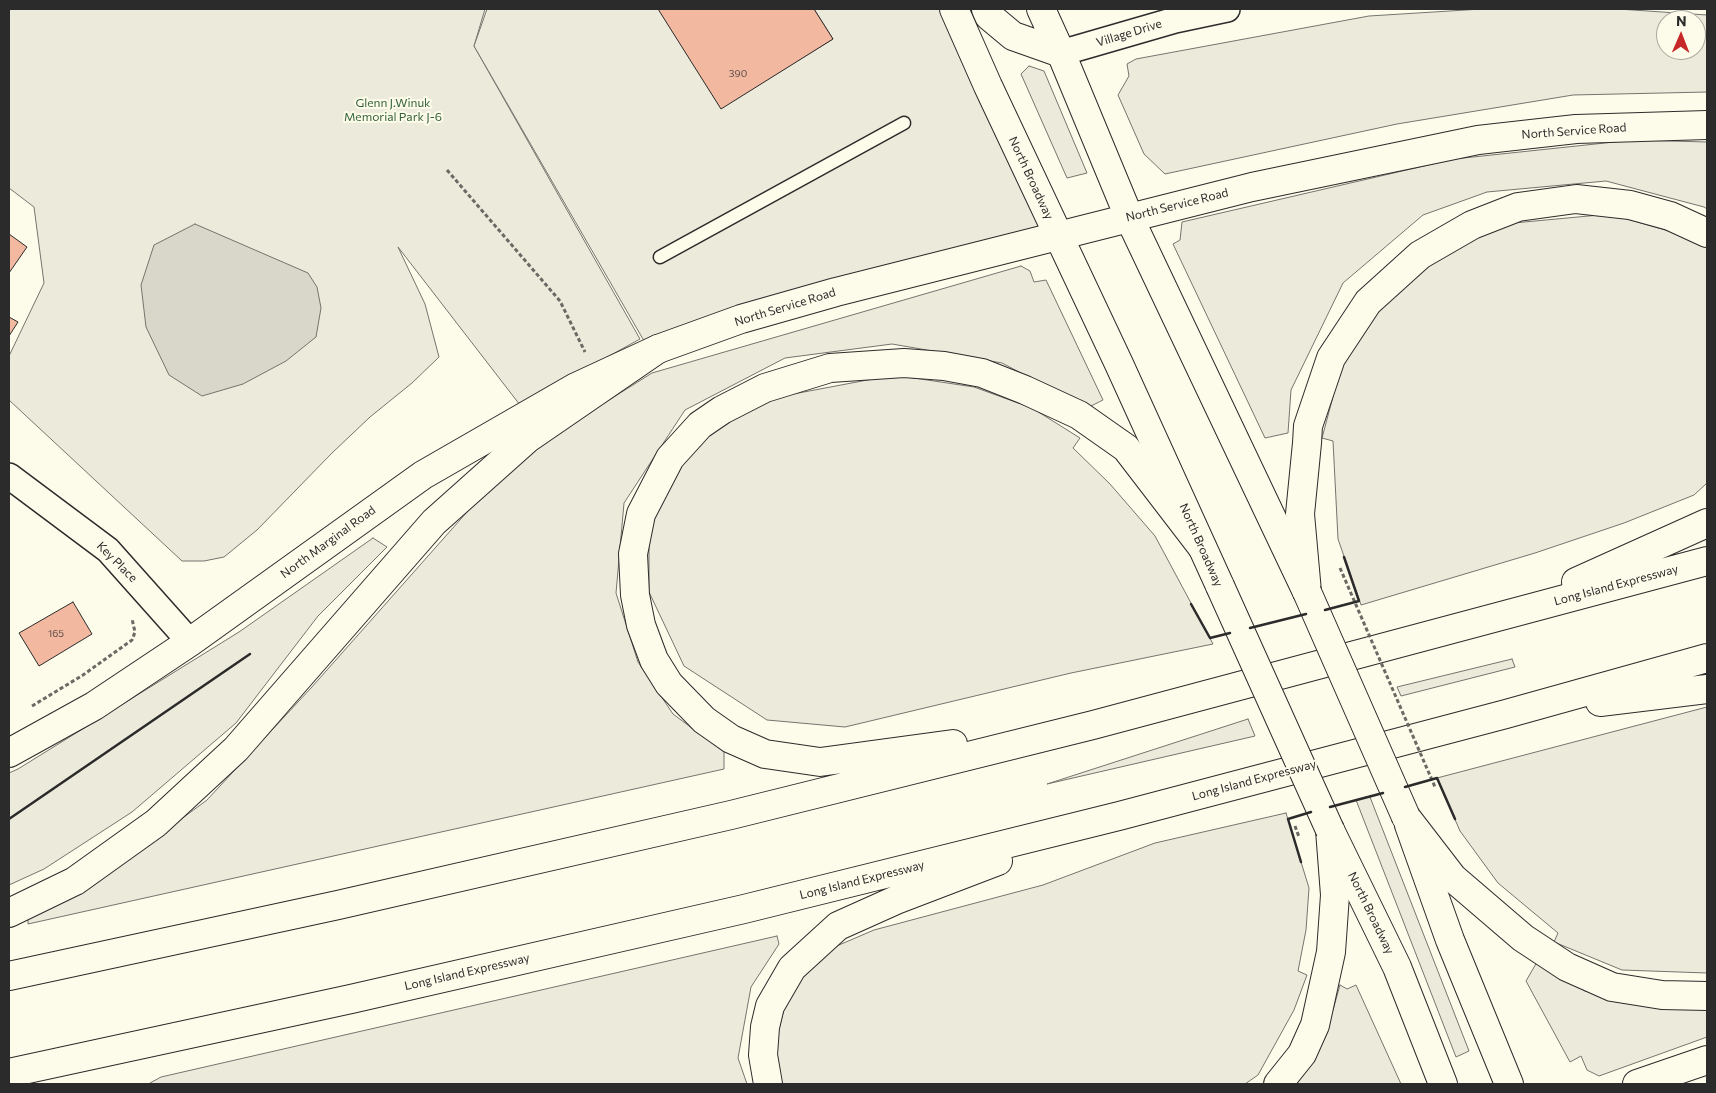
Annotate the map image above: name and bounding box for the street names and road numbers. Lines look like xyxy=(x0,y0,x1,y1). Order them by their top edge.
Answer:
street label: Village Drive xyxy=(1095,16,1163,50)
street label: North Service Road xyxy=(1521,120,1627,142)
street label: North Broadway xyxy=(1006,134,1056,222)
street label: North Service Road xyxy=(1124,185,1230,225)
street label: North Service Road xyxy=(733,285,837,329)
street label: North Broadway xyxy=(1176,501,1226,589)
street label: North Marginal Road xyxy=(278,503,378,581)
street label: Key Place xyxy=(94,539,140,585)
street label: Long Island Expressway xyxy=(1552,561,1680,609)
street label: Long Island Expressway xyxy=(1190,756,1318,804)
street label: Long Island Expressway xyxy=(798,858,926,902)
street label: North Broadway xyxy=(1345,870,1397,956)
street label: Long Island Expressway xyxy=(403,951,531,993)

